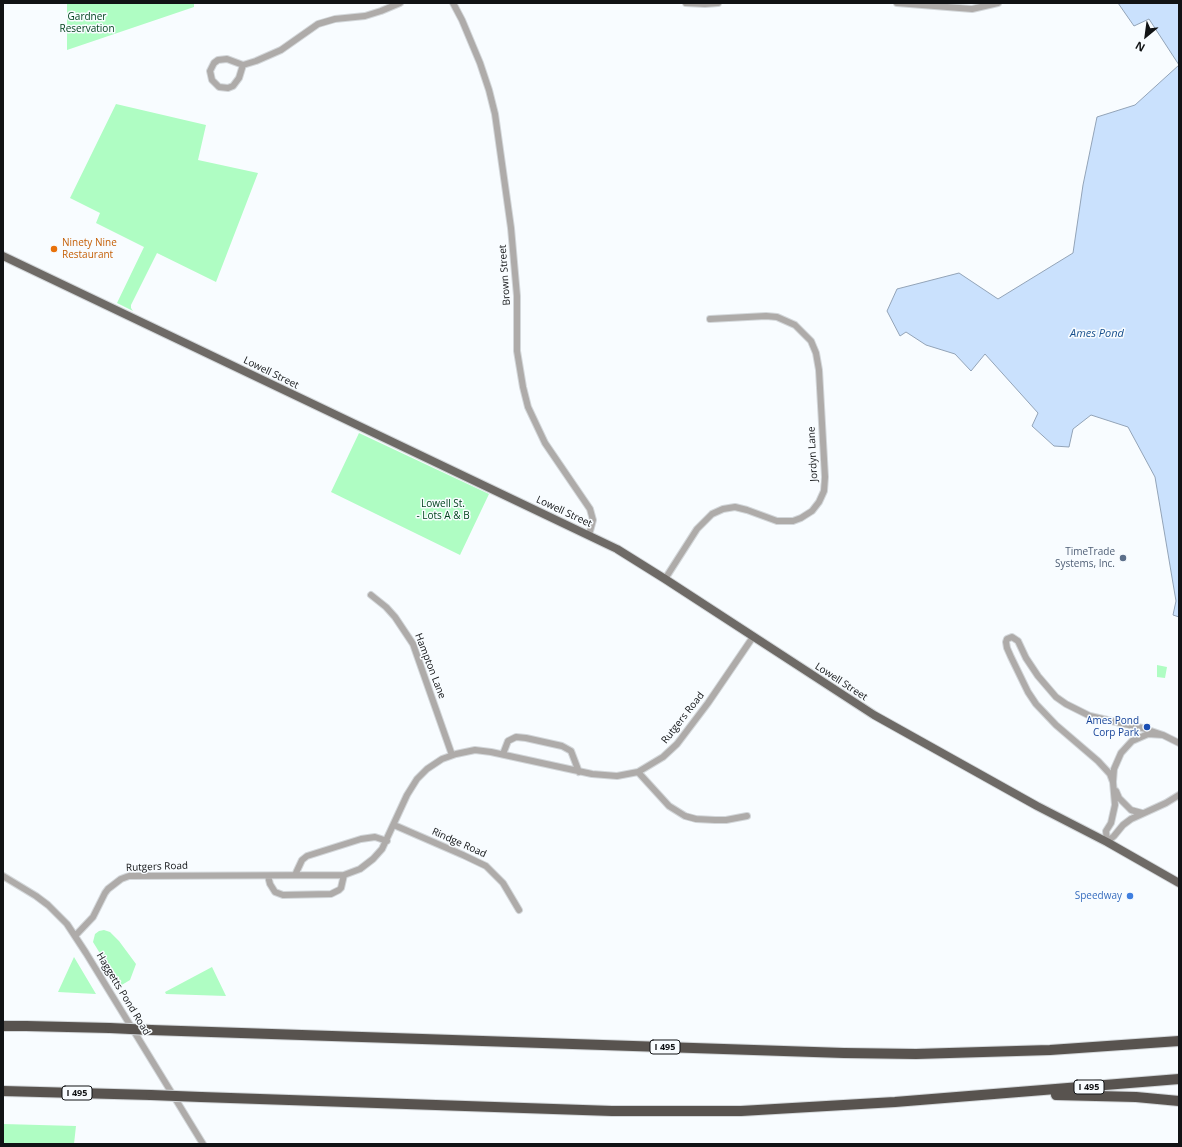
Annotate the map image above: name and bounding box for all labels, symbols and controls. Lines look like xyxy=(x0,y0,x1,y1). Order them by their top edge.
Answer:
park label: Gardner Reservation xyxy=(59,11,115,34)
north arrow xyxy=(1126,16,1166,56)
text: N xyxy=(1132,38,1147,56)
place label: Ninety Nine Restaurant xyxy=(62,237,117,260)
marker: Ninety Nine Restaurant xyxy=(49,244,59,254)
street label: Brown Street xyxy=(497,244,513,306)
water label: Ames Pond xyxy=(1070,327,1124,341)
street label: Lowell Street xyxy=(241,354,301,392)
street label: Jordyn Lane xyxy=(806,426,820,482)
street label: Lowell Street xyxy=(534,494,594,530)
park label: Lowell St. - Lots A & B xyxy=(416,498,470,522)
place label: TimeTrade Systems, Inc. xyxy=(1055,546,1115,570)
marker: TimeTrade Systems, Inc. xyxy=(1118,553,1128,563)
street label: Hampton Lane xyxy=(412,632,448,700)
street label: Lowell Street xyxy=(812,661,870,703)
street label: Rutgers Road xyxy=(659,690,707,746)
place label: Ames Pond Corp Park xyxy=(1086,715,1139,738)
marker: Ames Pond Corp Park xyxy=(1142,722,1152,732)
street label: Rindge Road xyxy=(430,826,488,860)
street label: Rutgers Road xyxy=(126,860,188,874)
place label: Speedway xyxy=(1075,890,1122,902)
marker: Speedway xyxy=(1125,891,1135,901)
street label: Haggetts Pond Road xyxy=(93,950,153,1038)
road number: I 495 xyxy=(650,1040,680,1054)
road number: I 495 xyxy=(1074,1080,1104,1094)
road number: I 495 xyxy=(62,1086,92,1100)

